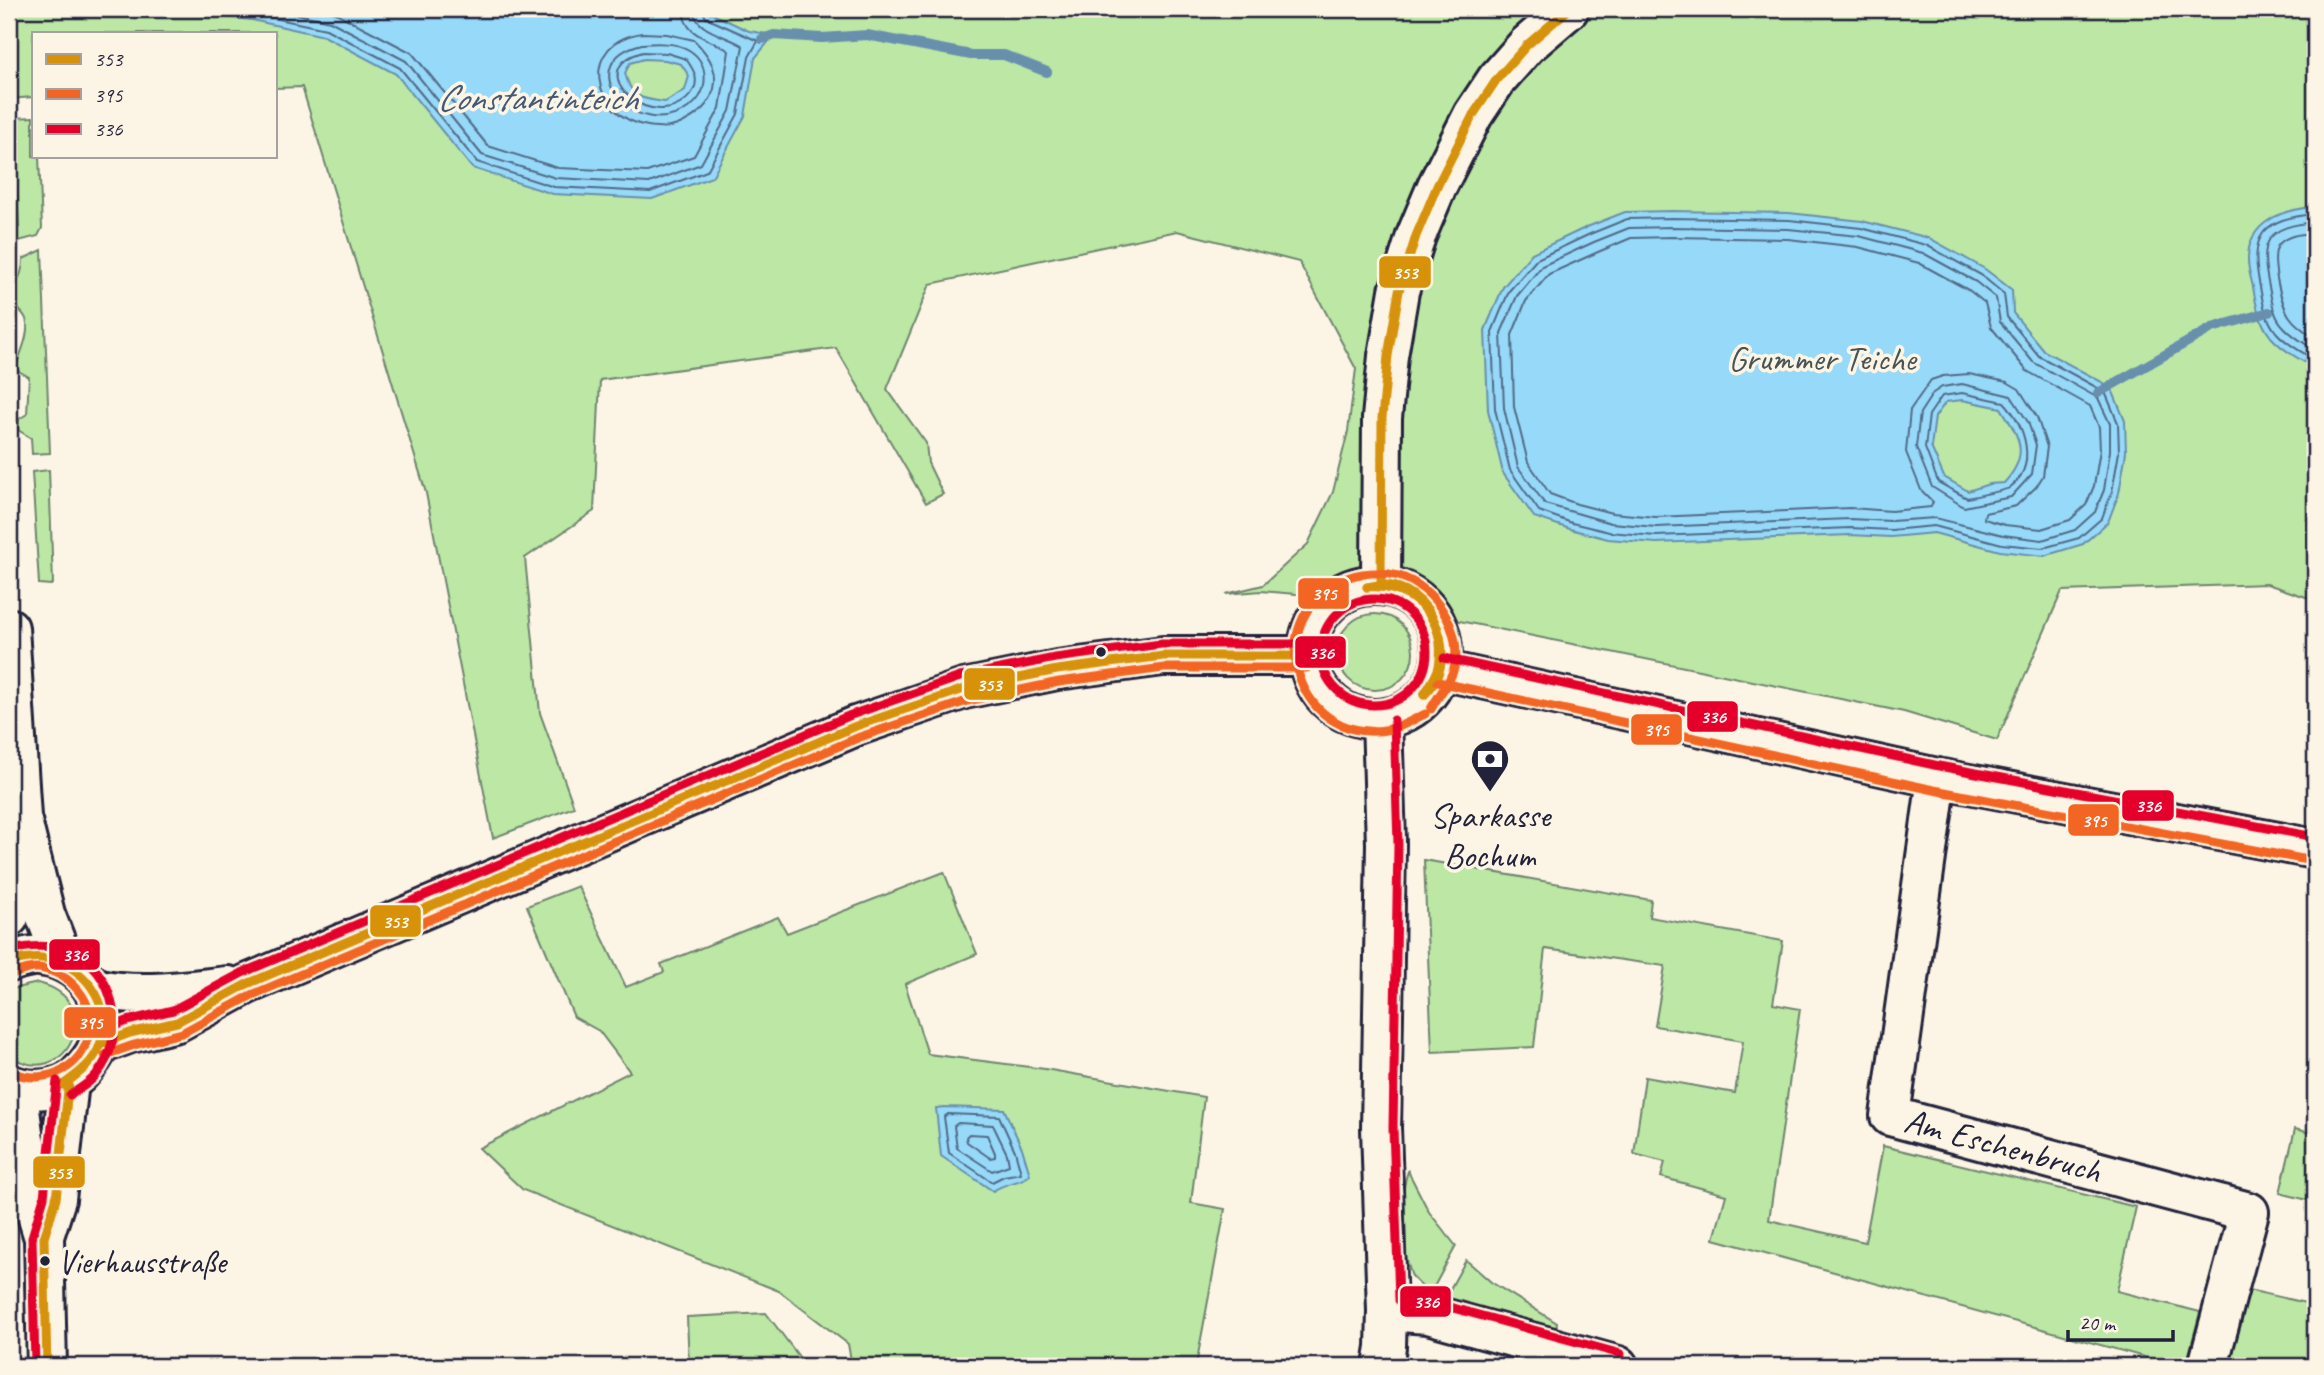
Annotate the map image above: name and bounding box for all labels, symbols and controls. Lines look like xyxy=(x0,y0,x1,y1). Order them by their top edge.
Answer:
legend xyxy=(32,32,276,158)
text: 353 xyxy=(94,46,124,72)
water label: Constantinteich xyxy=(437,74,639,121)
text: 395 xyxy=(94,82,124,108)
text: 336 xyxy=(94,116,123,142)
line badge: 353 xyxy=(1378,255,1432,289)
text: 353 xyxy=(1392,261,1420,285)
park label: Grummer Teiche xyxy=(1728,336,1918,381)
line badge: 395 xyxy=(1297,577,1350,610)
text: 395 xyxy=(1311,582,1338,606)
line badge: 336 xyxy=(1294,635,1347,669)
text: 336 xyxy=(1308,641,1336,665)
unlabelled marker xyxy=(1094,645,1108,659)
line badge: 353 xyxy=(963,667,1016,701)
text: 353 xyxy=(976,673,1004,697)
line badge: 336 xyxy=(1686,700,1739,733)
text: 336 xyxy=(1700,705,1728,729)
line badge: 395 xyxy=(1630,713,1683,746)
text: 395 xyxy=(1643,718,1670,742)
bank icon: Sparkasse Bochum xyxy=(1469,738,1511,793)
line badge: 336 xyxy=(2121,789,2175,822)
place label: Sparkasse Bochum xyxy=(1430,793,1553,878)
text: 336 xyxy=(2135,794,2163,818)
line badge: 395 xyxy=(2067,803,2120,837)
text: 395 xyxy=(2081,809,2108,833)
line badge: 353 xyxy=(369,904,422,938)
text: 353 xyxy=(382,910,410,934)
line badge: 336 xyxy=(48,938,101,971)
text: 336 xyxy=(62,943,90,967)
line badge: 395 xyxy=(63,1006,117,1039)
text: 395 xyxy=(77,1011,104,1035)
street label: Am Eschenbruch xyxy=(1900,1098,2107,1194)
line badge: 353 xyxy=(32,1155,86,1189)
text: 353 xyxy=(46,1161,74,1185)
place label: Vierhausstraße xyxy=(58,1241,228,1283)
marker: Vierhausstraße xyxy=(38,1254,52,1268)
line badge: 336 xyxy=(1399,1285,1452,1318)
text: 336 xyxy=(1413,1290,1441,1314)
scale bar xyxy=(2068,1298,2174,1342)
text: 20 m xyxy=(2079,1310,2117,1336)

